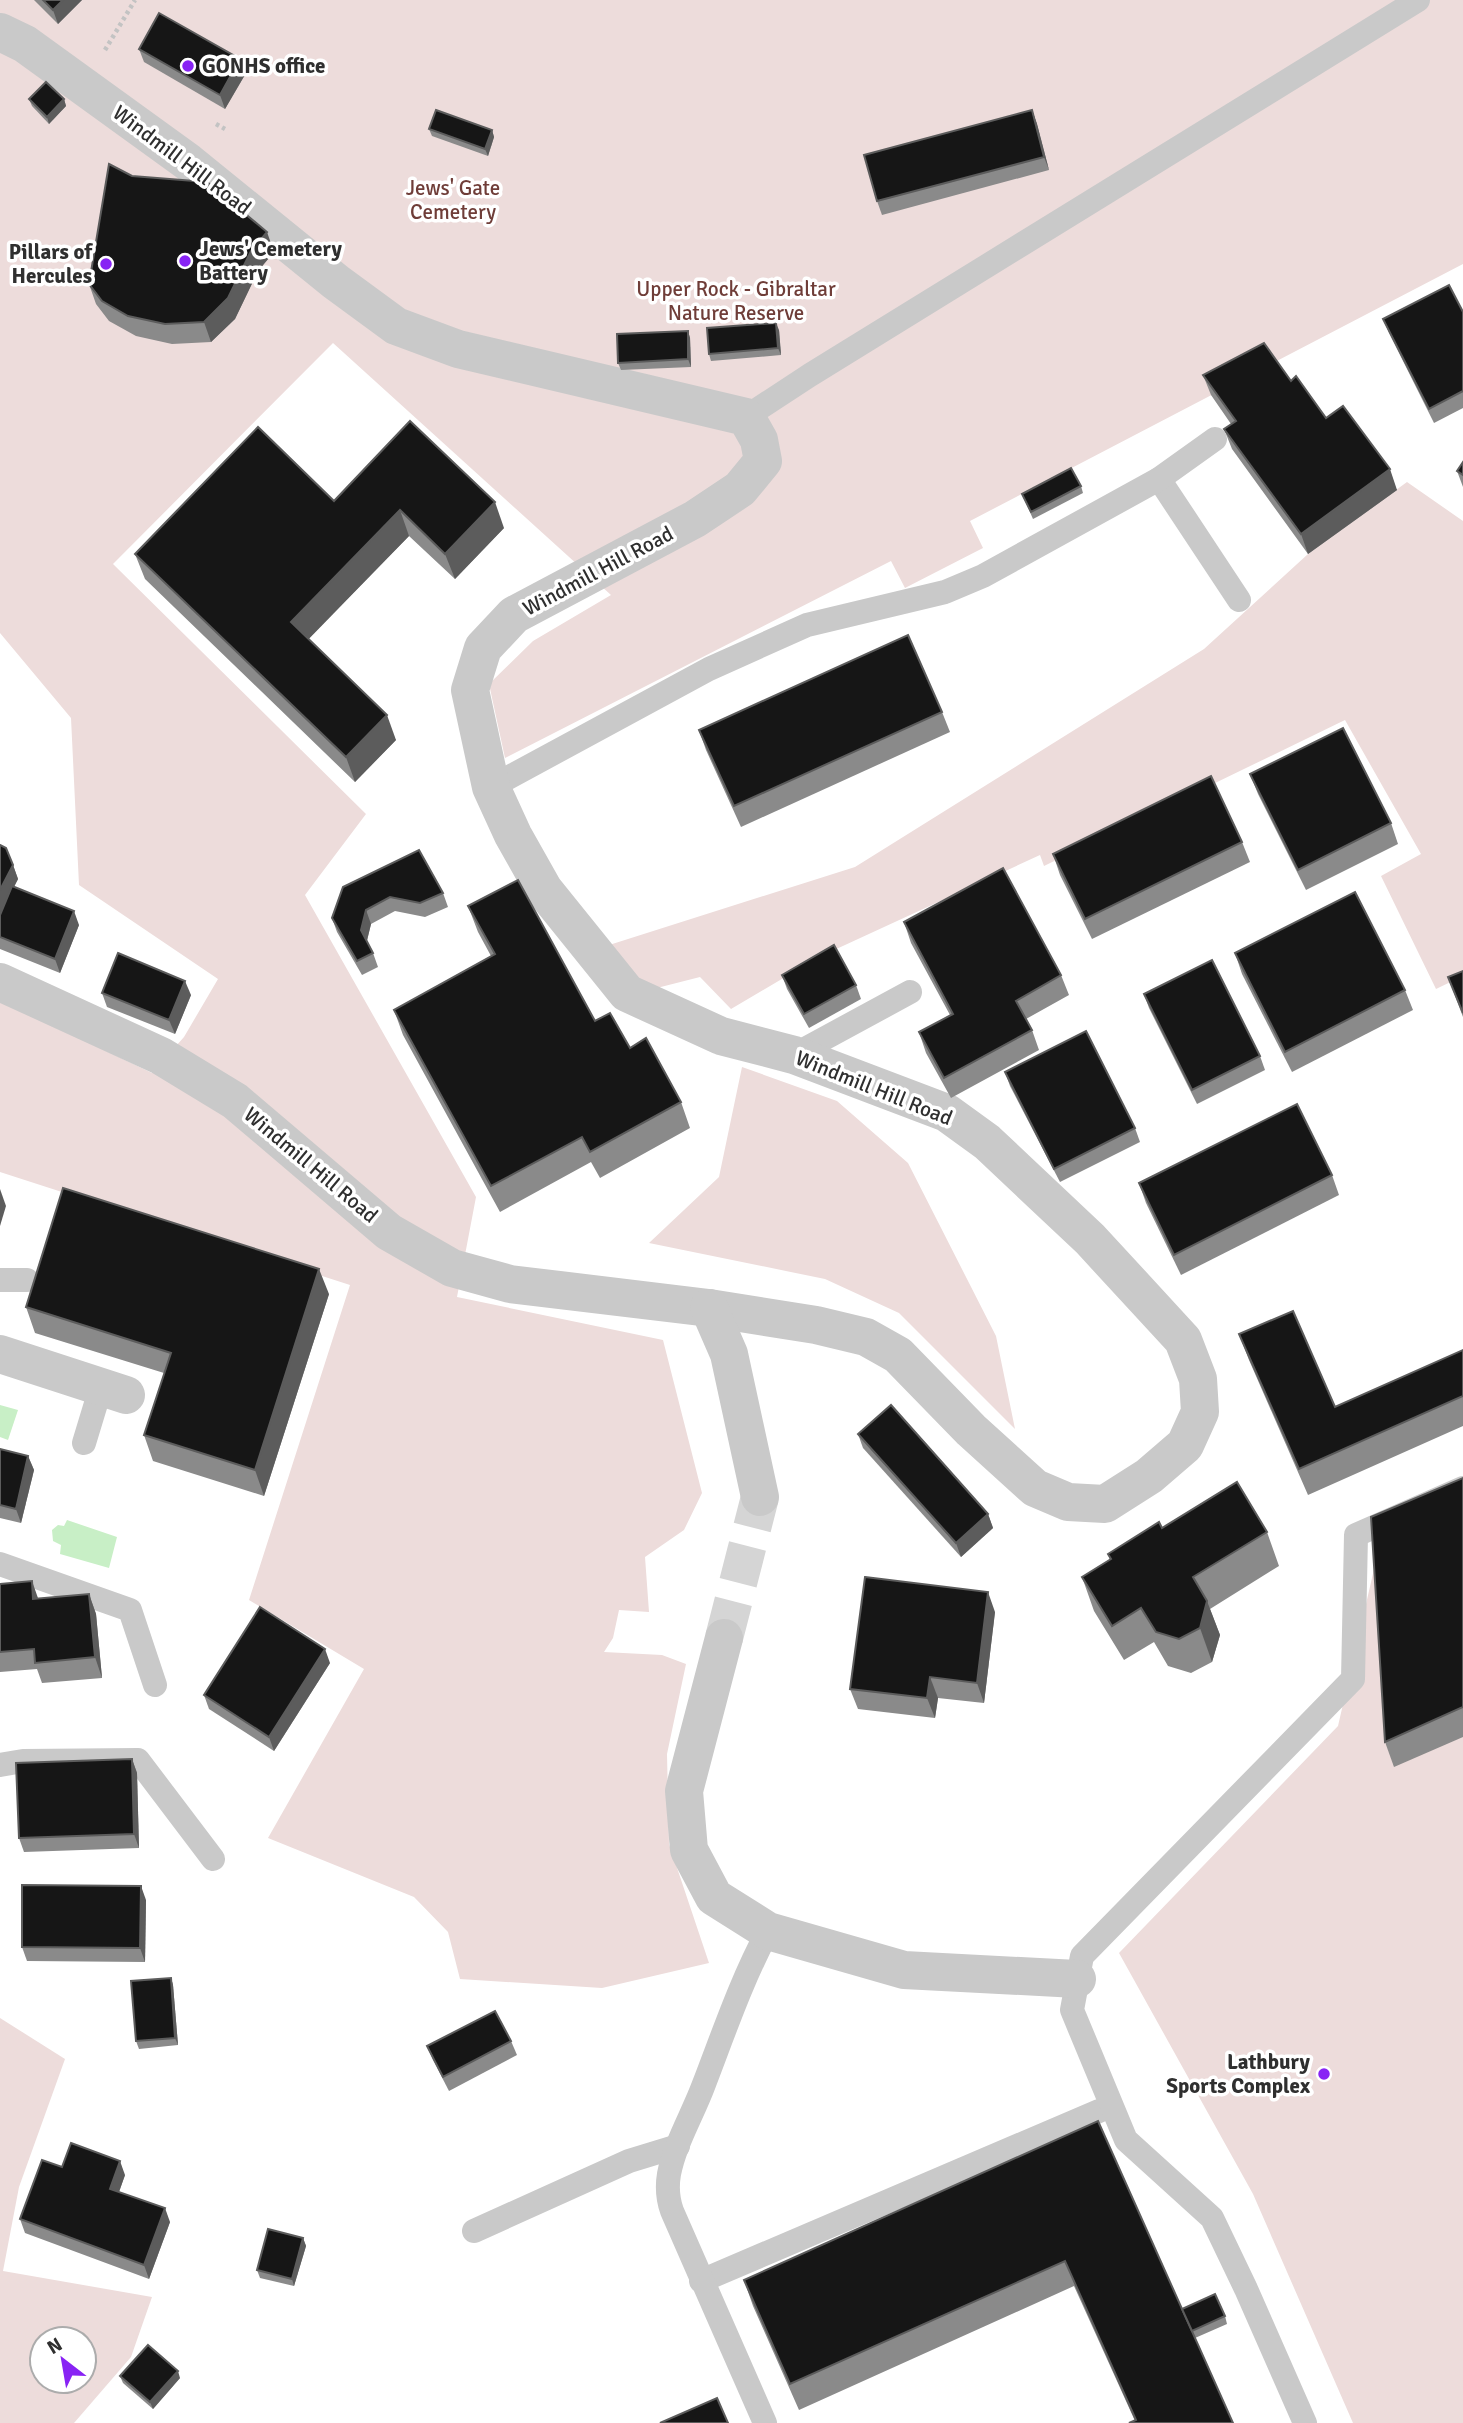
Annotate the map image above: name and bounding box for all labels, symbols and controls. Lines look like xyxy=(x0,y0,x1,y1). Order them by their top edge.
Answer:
place label: GONHS office xyxy=(202,53,325,79)
marker: GONHS office xyxy=(180,58,196,74)
street label: Windmill Hill Road xyxy=(108,99,256,221)
park label: Jews' Gate Cemetery xyxy=(406,175,500,225)
place label: Jews' Cemetery Battery xyxy=(199,236,343,286)
place label: Pillars of Hercules xyxy=(9,239,93,289)
marker: Jews' Cemetery Battery xyxy=(177,253,193,269)
marker: Pillars of Hercules xyxy=(98,256,114,272)
park label: Upper Rock - Gibraltar Nature Reserve xyxy=(636,276,836,326)
street label: Windmill Hill Road xyxy=(518,520,678,622)
street label: Windmill Hill Road xyxy=(792,1045,956,1131)
street label: Windmill Hill Road xyxy=(239,1101,383,1229)
place label: Lathbury Sports Complex xyxy=(1166,2049,1311,2099)
marker: Lathbury Sports Complex xyxy=(1316,2066,1332,2082)
north arrow xyxy=(28,2325,98,2395)
text: N xyxy=(43,2333,67,2360)

